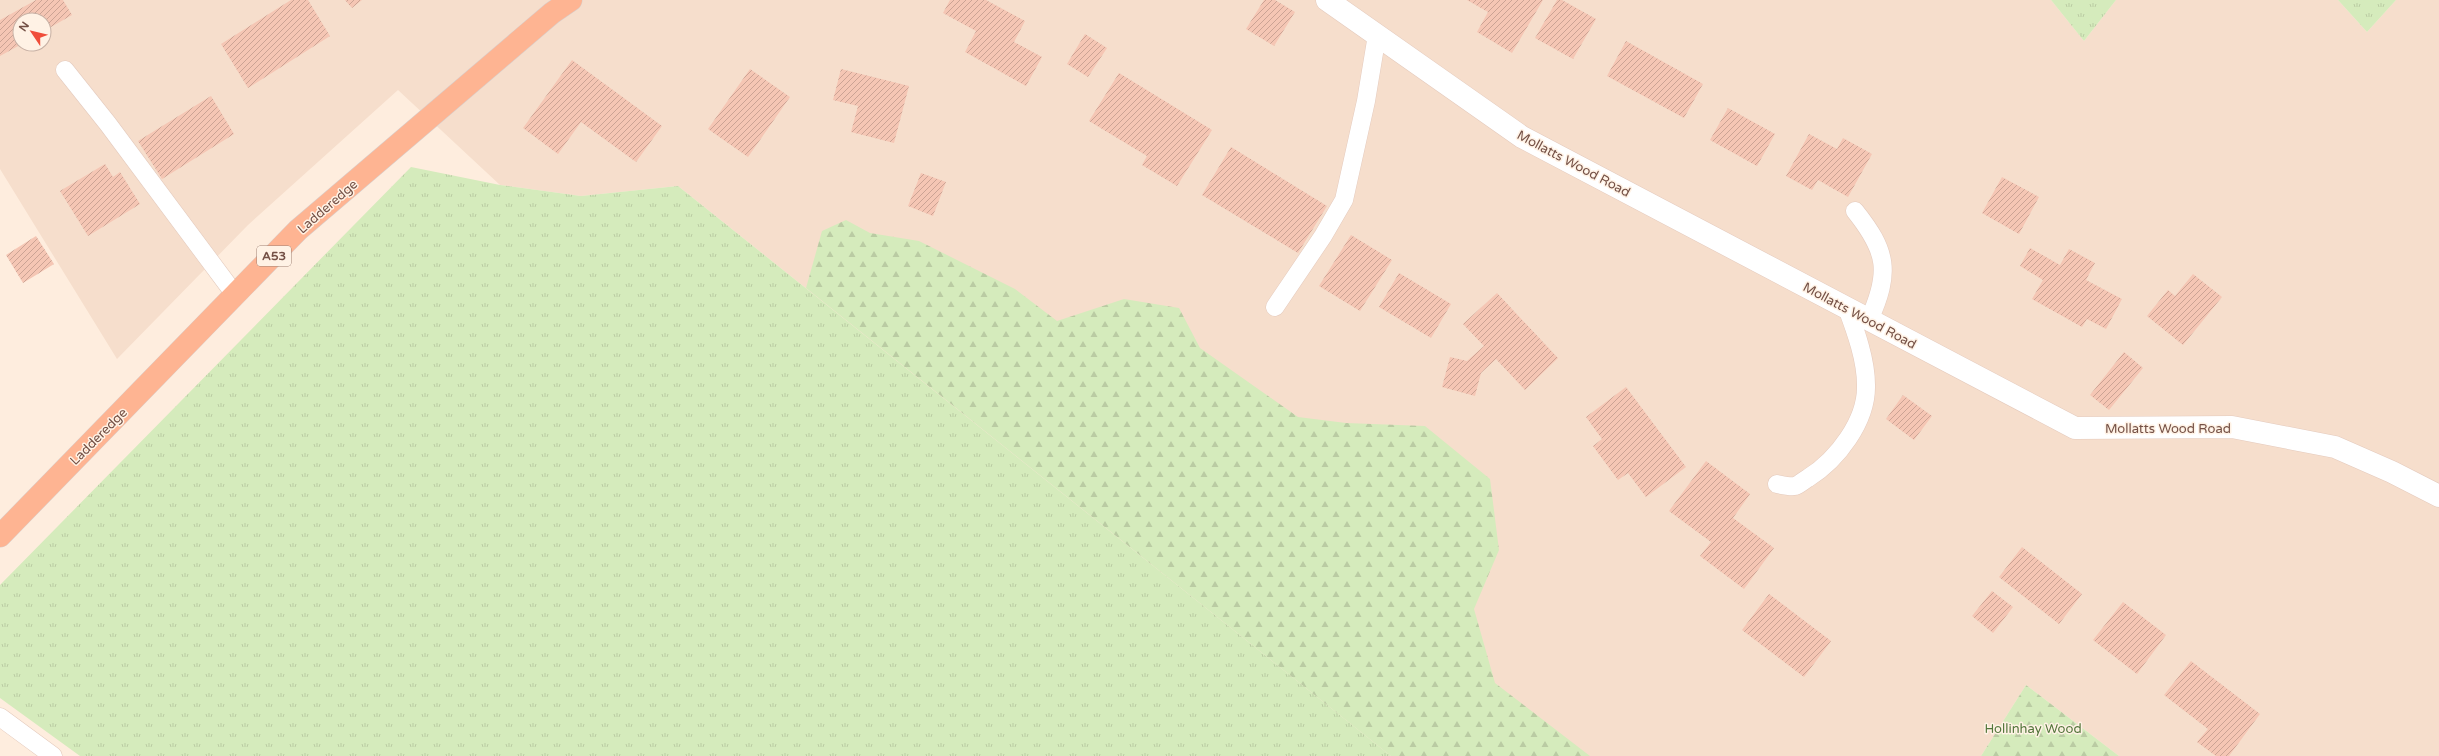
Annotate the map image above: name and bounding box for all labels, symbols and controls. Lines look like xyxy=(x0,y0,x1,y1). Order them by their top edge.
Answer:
north arrow xyxy=(12,12,52,52)
text: N xyxy=(16,19,32,34)
street label: Mollatts Wood Road xyxy=(1514,127,1633,201)
street label: Ladderedge xyxy=(294,176,361,237)
road number: A53 xyxy=(257,246,291,266)
street label: Mollatts Wood Road xyxy=(1800,279,1919,353)
street label: Ladderedge xyxy=(67,405,131,469)
street label: Mollatts Wood Road xyxy=(2105,421,2231,437)
park label: Hollinhay Wood xyxy=(1984,721,2082,737)

